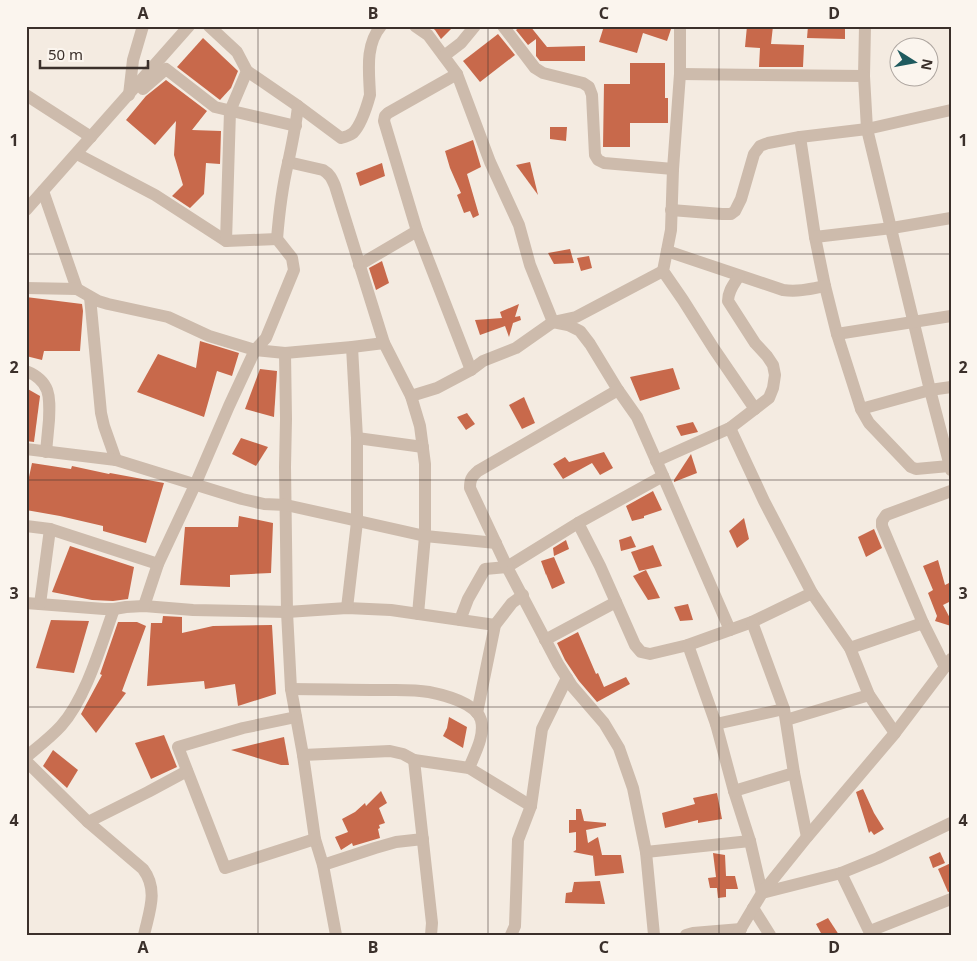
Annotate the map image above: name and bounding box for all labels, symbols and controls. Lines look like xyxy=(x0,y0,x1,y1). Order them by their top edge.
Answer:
text: A xyxy=(137,2,149,24)
text: B xyxy=(368,2,378,24)
text: C xyxy=(599,2,609,24)
text: D xyxy=(828,2,840,24)
scale bar xyxy=(40,38,148,70)
north arrow xyxy=(890,38,940,88)
text: 50 m xyxy=(48,44,83,64)
text: N xyxy=(917,57,938,72)
text: 1 xyxy=(9,129,19,151)
text: 1 xyxy=(958,129,968,151)
text: 2 xyxy=(9,356,19,378)
text: 2 xyxy=(958,356,968,378)
text: 3 xyxy=(9,582,19,604)
text: 3 xyxy=(958,582,968,604)
text: 4 xyxy=(9,809,19,831)
text: 4 xyxy=(958,809,968,831)
text: A xyxy=(137,936,149,958)
text: B xyxy=(368,936,378,958)
text: C xyxy=(599,936,609,958)
text: D xyxy=(828,936,840,958)

